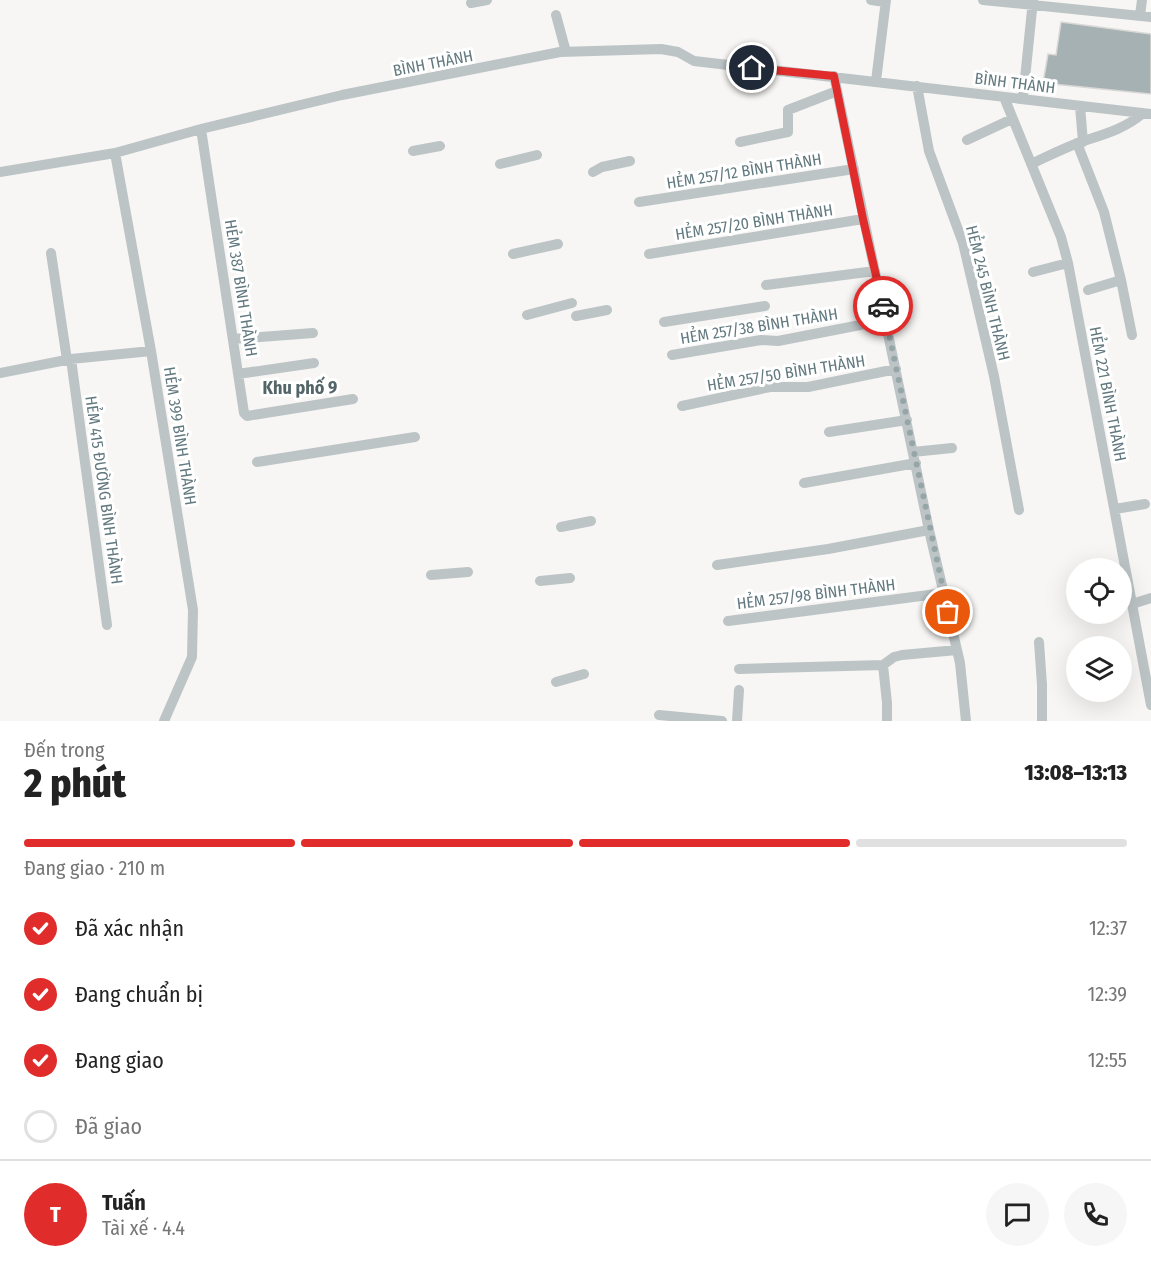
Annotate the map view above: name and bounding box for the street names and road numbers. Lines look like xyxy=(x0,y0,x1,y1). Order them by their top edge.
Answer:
street label: BÌNH THÀNH xyxy=(391,46,475,80)
street label: BÌNH THÀNH xyxy=(974,69,1056,97)
street label: HẺM 257/12 BÌNH THÀNH xyxy=(665,148,823,193)
street label: HẺM 257/20 BÌNH THÀNH xyxy=(674,199,834,244)
street label: HẺM 387 BÌNH THÀNH xyxy=(221,218,262,358)
street label: HẺM 245 BÌNH THÀNH xyxy=(962,223,1015,363)
street label: HẺM 257/38 BÌNH THÀNH xyxy=(679,303,839,348)
street label: HẺM 221 BÌNH THÀNH xyxy=(1086,325,1131,463)
street label: HẺM 257/50 BÌNH THÀNH xyxy=(705,350,866,395)
street label: HẺM 399 BÌNH THÀNH xyxy=(160,365,201,506)
street label: HẺM 415 ĐƯỜNG BÌNH THÀNH xyxy=(81,395,128,585)
street label: HẺM 257/98 BÌNH THÀNH xyxy=(735,574,896,613)

